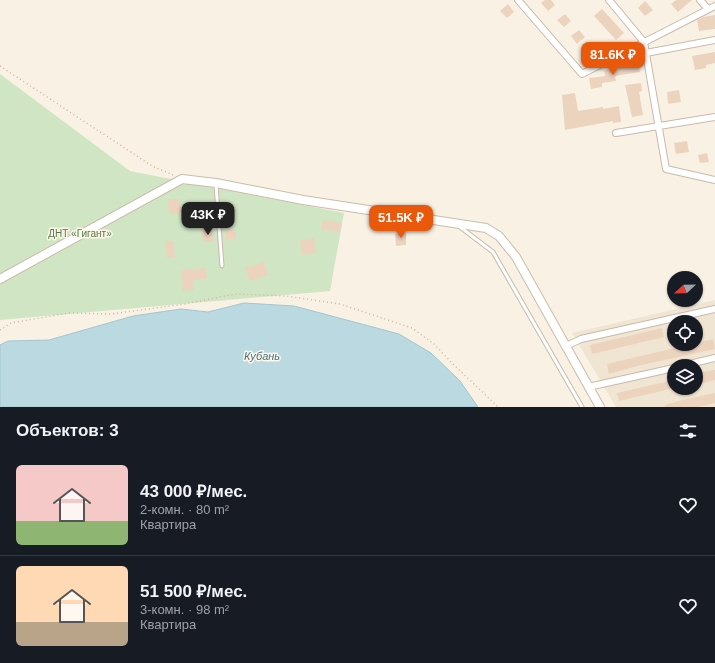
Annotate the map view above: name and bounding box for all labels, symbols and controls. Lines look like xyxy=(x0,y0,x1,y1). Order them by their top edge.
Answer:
pin: 81.6K ₽ xyxy=(576,42,650,76)
text: 81.6K ₽ xyxy=(590,47,636,62)
pin: 43K ₽ xyxy=(180,202,236,236)
pin: 51.5K ₽ xyxy=(364,205,438,239)
text: 43K ₽ xyxy=(190,207,226,222)
text: 51.5K ₽ xyxy=(378,210,424,225)
park label: ДНТ «Гигант» xyxy=(48,228,112,239)
north arrow xyxy=(667,271,703,307)
map controls xyxy=(667,271,703,395)
button: locate xyxy=(667,315,703,351)
water label: Кубань xyxy=(244,350,280,362)
button: layers xyxy=(667,359,703,395)
icon: filters xyxy=(677,420,699,442)
text: Объектов: 3 xyxy=(16,421,119,440)
icon: home xyxy=(48,481,96,529)
text: 43 000 ₽/мес. xyxy=(140,482,247,501)
icon: heart xyxy=(677,494,699,516)
text: 2-комн. · 80 m² xyxy=(140,502,229,517)
text: Квартира xyxy=(140,517,196,532)
icon: home xyxy=(48,582,96,630)
text: 51 500 ₽/мес. xyxy=(140,582,247,601)
icon: heart xyxy=(677,595,699,617)
text: 3-комн. · 98 m² xyxy=(140,602,229,617)
text: Квартира xyxy=(140,617,196,632)

